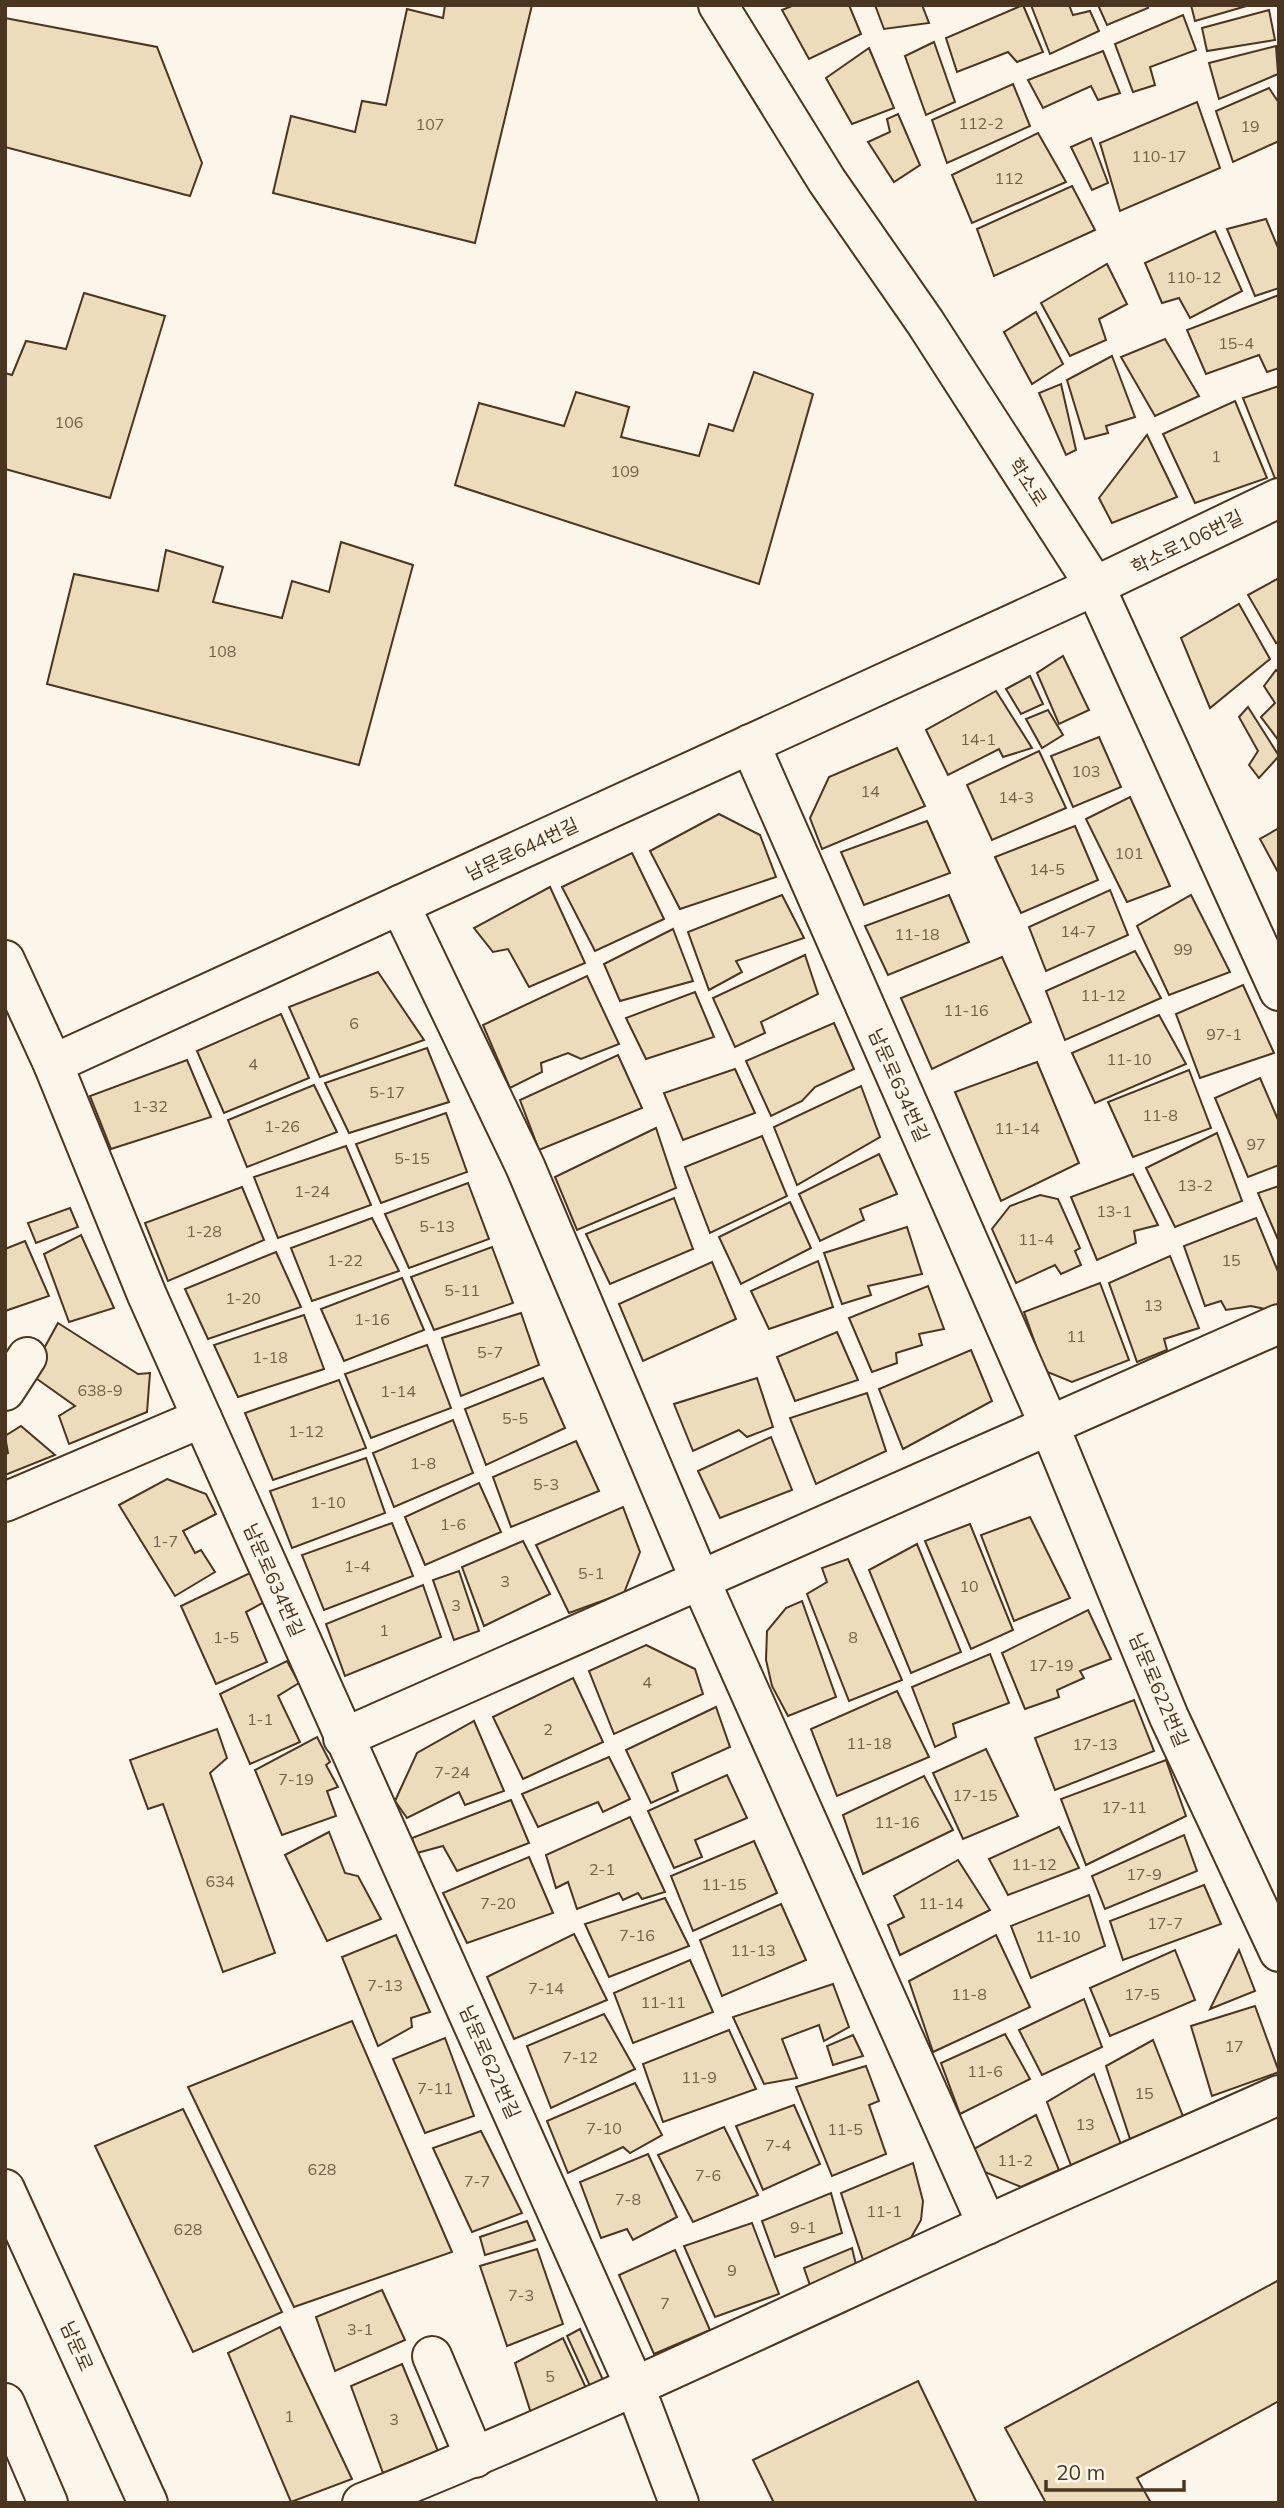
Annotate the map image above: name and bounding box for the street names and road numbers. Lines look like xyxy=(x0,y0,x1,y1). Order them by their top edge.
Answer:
street label: 학소로 xyxy=(1004,453,1052,511)
street label: 학소로106번길 xyxy=(1127,505,1247,579)
street label: 남문로644번길 xyxy=(462,812,582,886)
street label: 남문로634번길 xyxy=(863,1025,935,1145)
street label: 남문로634번길 xyxy=(238,1520,310,1640)
street label: 남문로622번길 xyxy=(1124,1629,1194,1751)
street label: 남문로622번길 xyxy=(454,2002,526,2122)
street label: 남문로 xyxy=(55,2317,99,2375)

